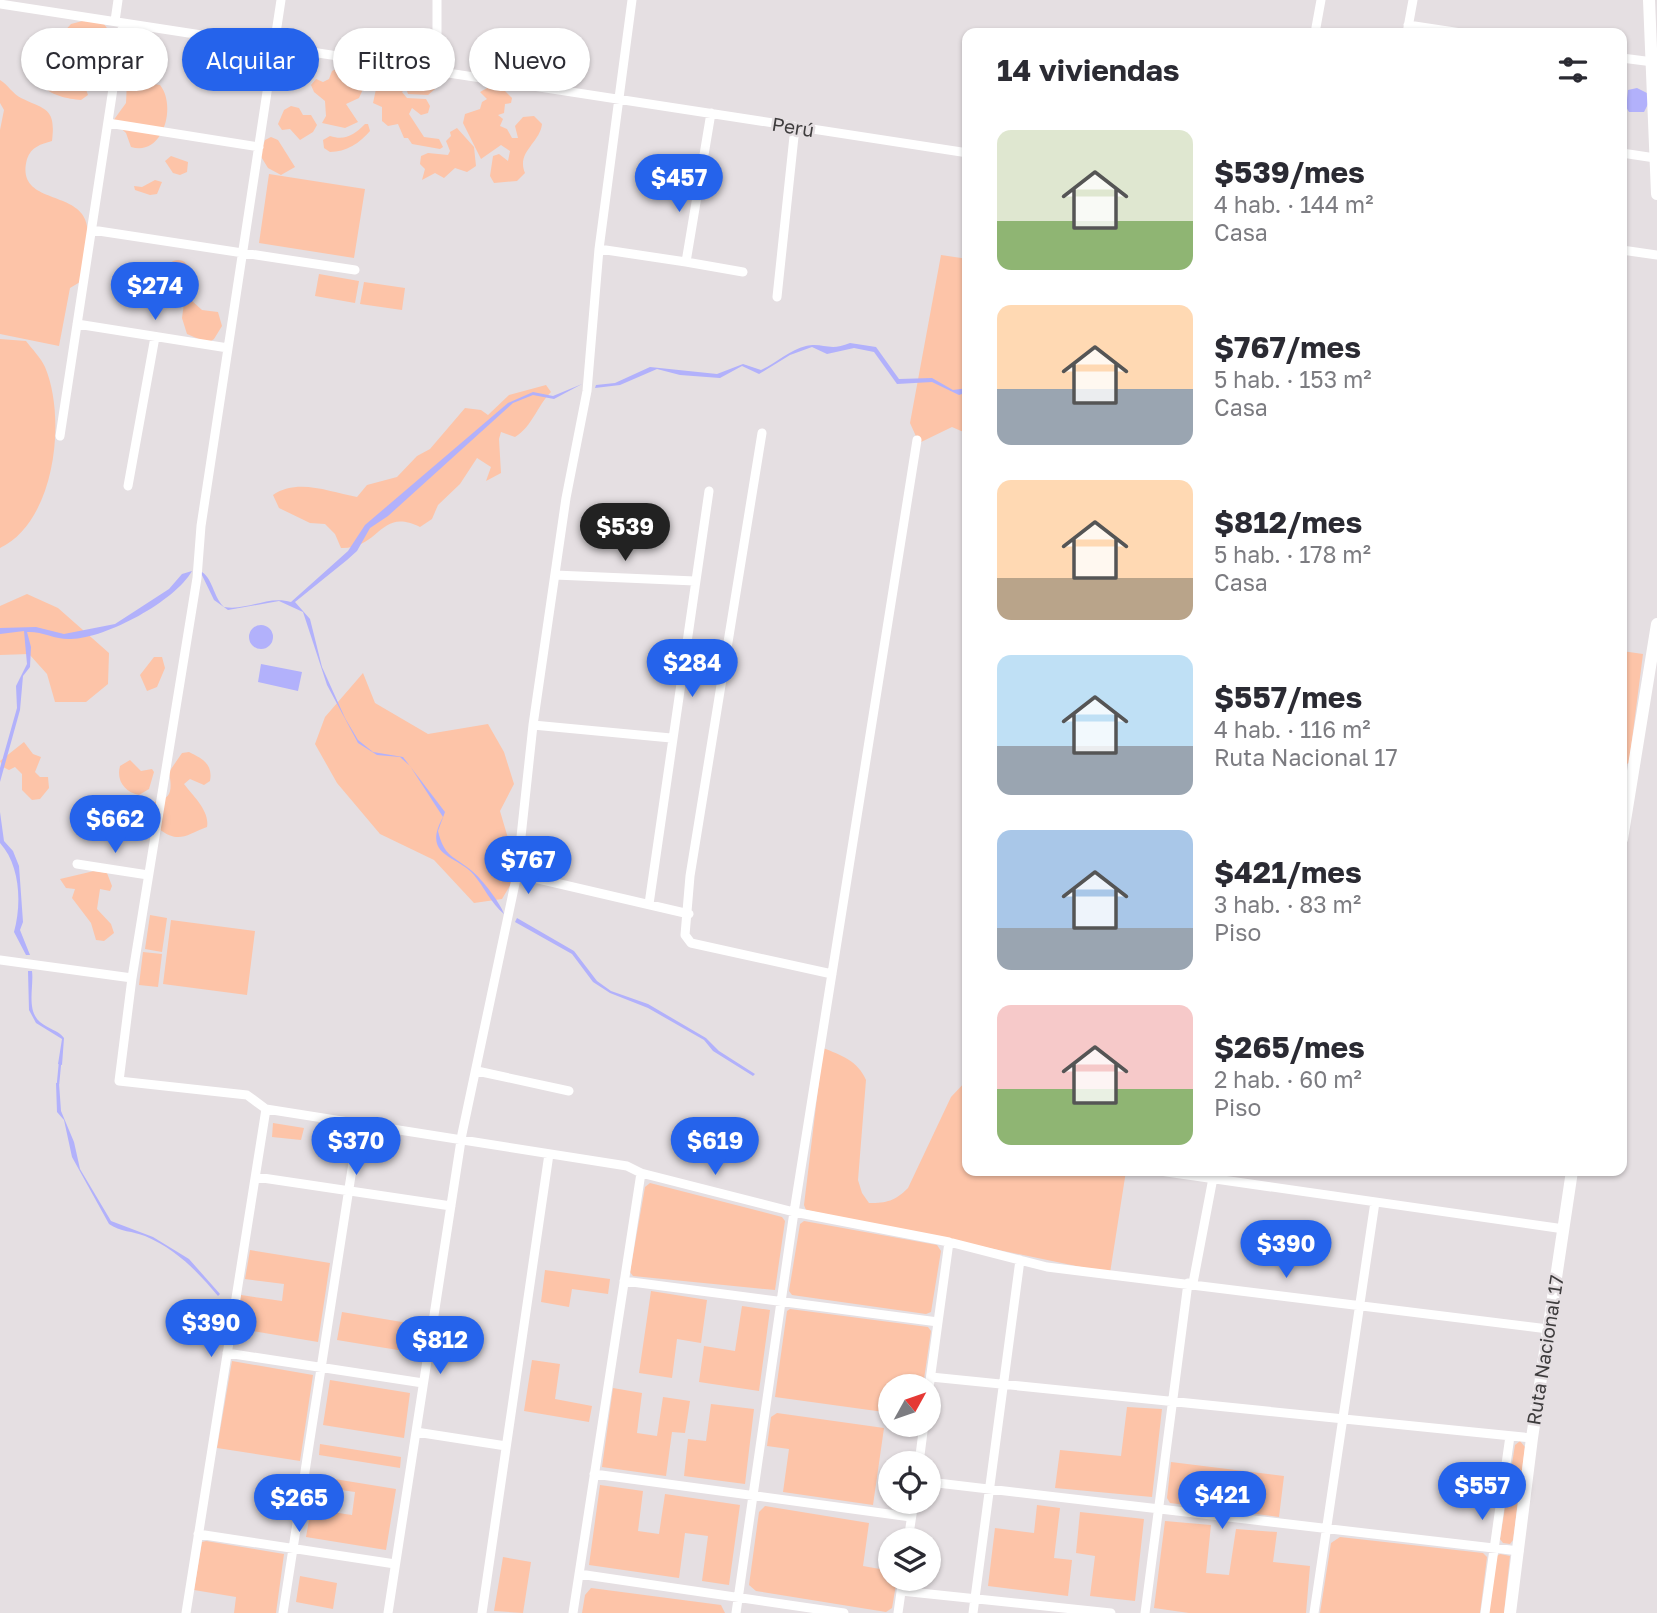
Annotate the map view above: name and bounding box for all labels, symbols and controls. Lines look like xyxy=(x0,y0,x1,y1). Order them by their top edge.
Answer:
chip: Comprar xyxy=(21,28,168,91)
chip: Alquilar xyxy=(182,28,319,91)
chip: Filtros xyxy=(333,28,455,91)
chip: Nuevo xyxy=(469,28,590,91)
icon: filters xyxy=(1554,51,1592,89)
text: 14 viviendas xyxy=(997,52,1180,88)
street label: Perú xyxy=(770,112,816,141)
pin: $457 xyxy=(638,154,720,214)
text: $539/mes xyxy=(1214,154,1365,190)
icon: home xyxy=(1053,158,1137,242)
text: $457 xyxy=(651,163,707,191)
text: 4 hab. · 144 m² xyxy=(1214,190,1374,218)
text: Casa xyxy=(1214,218,1268,246)
pin: $274 xyxy=(114,262,196,322)
text: $274 xyxy=(127,271,183,299)
text: $767/mes xyxy=(1214,329,1361,365)
icon: home xyxy=(1053,333,1137,417)
text: 5 hab. · 153 m² xyxy=(1214,365,1372,393)
text: Casa xyxy=(1214,393,1268,421)
pin: $539 xyxy=(584,504,666,563)
text: $812/mes xyxy=(1214,504,1362,540)
icon: home xyxy=(1053,508,1137,592)
text: $539 xyxy=(596,512,654,540)
text: 5 hab. · 178 m² xyxy=(1214,540,1371,568)
text: Casa xyxy=(1214,568,1268,596)
pin: $284 xyxy=(651,640,733,699)
text: $284 xyxy=(663,648,721,676)
text: $557/mes xyxy=(1214,679,1362,715)
icon: home xyxy=(1053,683,1137,767)
text: 4 hab. · 116 m² xyxy=(1214,715,1371,743)
text: Ruta Nacional 17 xyxy=(1214,743,1398,771)
pin: $662 xyxy=(74,796,156,855)
text: $662 xyxy=(86,804,144,832)
pin: $767 xyxy=(487,836,569,896)
text: $767 xyxy=(500,845,556,873)
text: $421/mes xyxy=(1214,854,1362,890)
icon: home xyxy=(1053,858,1137,942)
text: 3 hab. · 83 m² xyxy=(1214,890,1361,918)
text: Piso xyxy=(1214,918,1261,946)
text: $265/mes xyxy=(1214,1029,1365,1065)
icon: home xyxy=(1053,1033,1137,1117)
text: 2 hab. · 60 m² xyxy=(1214,1065,1362,1093)
text: Piso xyxy=(1214,1093,1261,1121)
pin: $370 xyxy=(315,1118,397,1177)
pin: $619 xyxy=(674,1118,756,1177)
text: $370 xyxy=(328,1126,384,1154)
text: $619 xyxy=(687,1126,743,1154)
pin: $390 xyxy=(1245,1220,1327,1280)
text: $390 xyxy=(1257,1229,1316,1257)
street label: Ruta Nacional 17 xyxy=(1521,1273,1568,1427)
pin: $390 xyxy=(170,1300,252,1359)
text: $390 xyxy=(182,1308,241,1336)
pin: $812 xyxy=(399,1316,481,1376)
text: $812 xyxy=(412,1325,468,1353)
north arrow xyxy=(878,1374,942,1437)
map controls xyxy=(878,1374,941,1591)
button: locate xyxy=(878,1451,941,1514)
pin: $557 xyxy=(1441,1462,1523,1522)
text: $557 xyxy=(1454,1471,1510,1499)
pin: $421 xyxy=(1181,1472,1263,1531)
pin: $265 xyxy=(258,1474,340,1534)
text: $421 xyxy=(1194,1480,1250,1508)
text: $265 xyxy=(270,1483,328,1511)
button: layers xyxy=(878,1528,941,1591)

